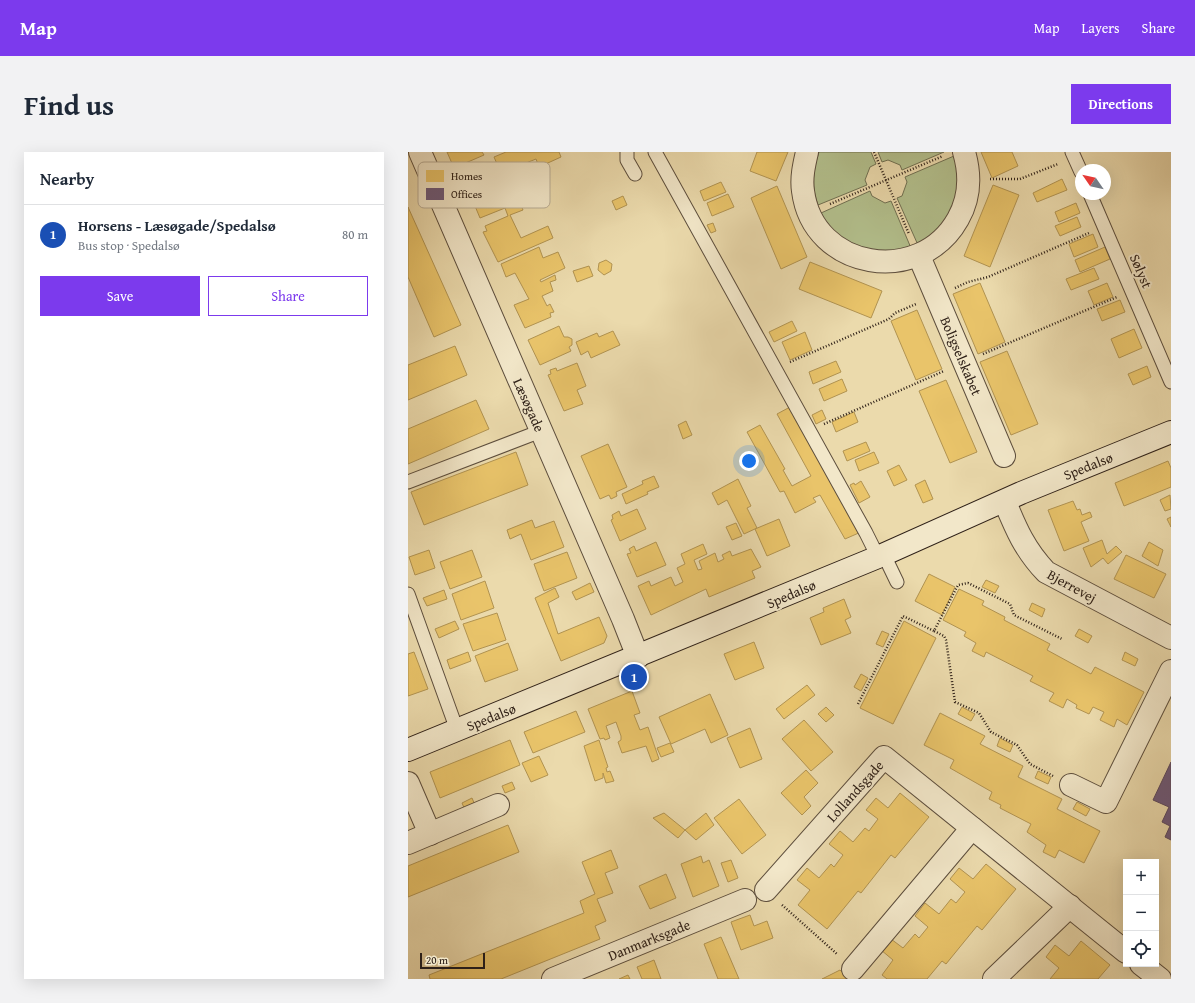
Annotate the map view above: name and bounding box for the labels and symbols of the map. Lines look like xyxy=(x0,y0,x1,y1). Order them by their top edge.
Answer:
legend xyxy=(418,162,550,208)
north arrow xyxy=(1075,164,1111,200)
text: Homes xyxy=(451,168,482,184)
text: Offices xyxy=(451,186,482,202)
street label: Sølyst xyxy=(1125,251,1157,291)
street label: Boligselskabet xyxy=(935,313,987,399)
street label: Læsøgade xyxy=(508,375,550,436)
street label: Spedalsø xyxy=(1060,447,1116,485)
your location xyxy=(739,451,759,471)
street label: Bjerrevej xyxy=(1044,564,1100,608)
street label: Spedalsø xyxy=(763,575,819,613)
pin: 1 xyxy=(621,662,647,692)
street label: Spedalsø xyxy=(463,698,519,736)
street label: Lollandsgade xyxy=(822,755,888,826)
street label: Danmarksgade xyxy=(605,914,694,966)
scale bar xyxy=(420,951,485,970)

